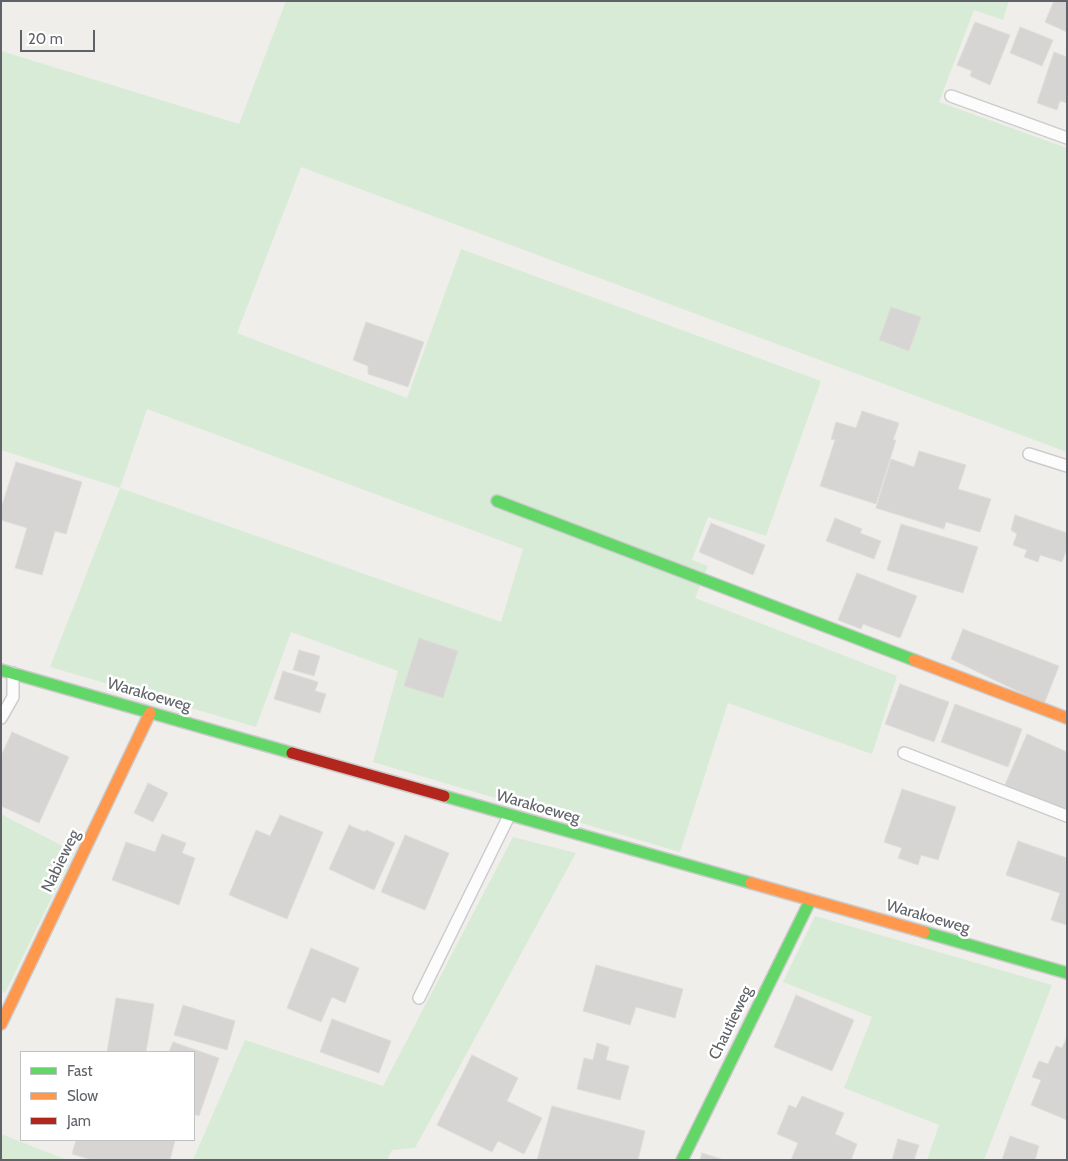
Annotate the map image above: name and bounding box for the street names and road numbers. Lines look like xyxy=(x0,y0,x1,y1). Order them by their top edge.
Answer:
street label: Warakoeweg xyxy=(105,674,193,716)
street label: Warakoeweg xyxy=(494,786,582,828)
street label: Nabieweg xyxy=(38,827,84,895)
street label: Warakoeweg xyxy=(884,896,972,938)
street label: Chautieweg xyxy=(705,983,757,1063)

